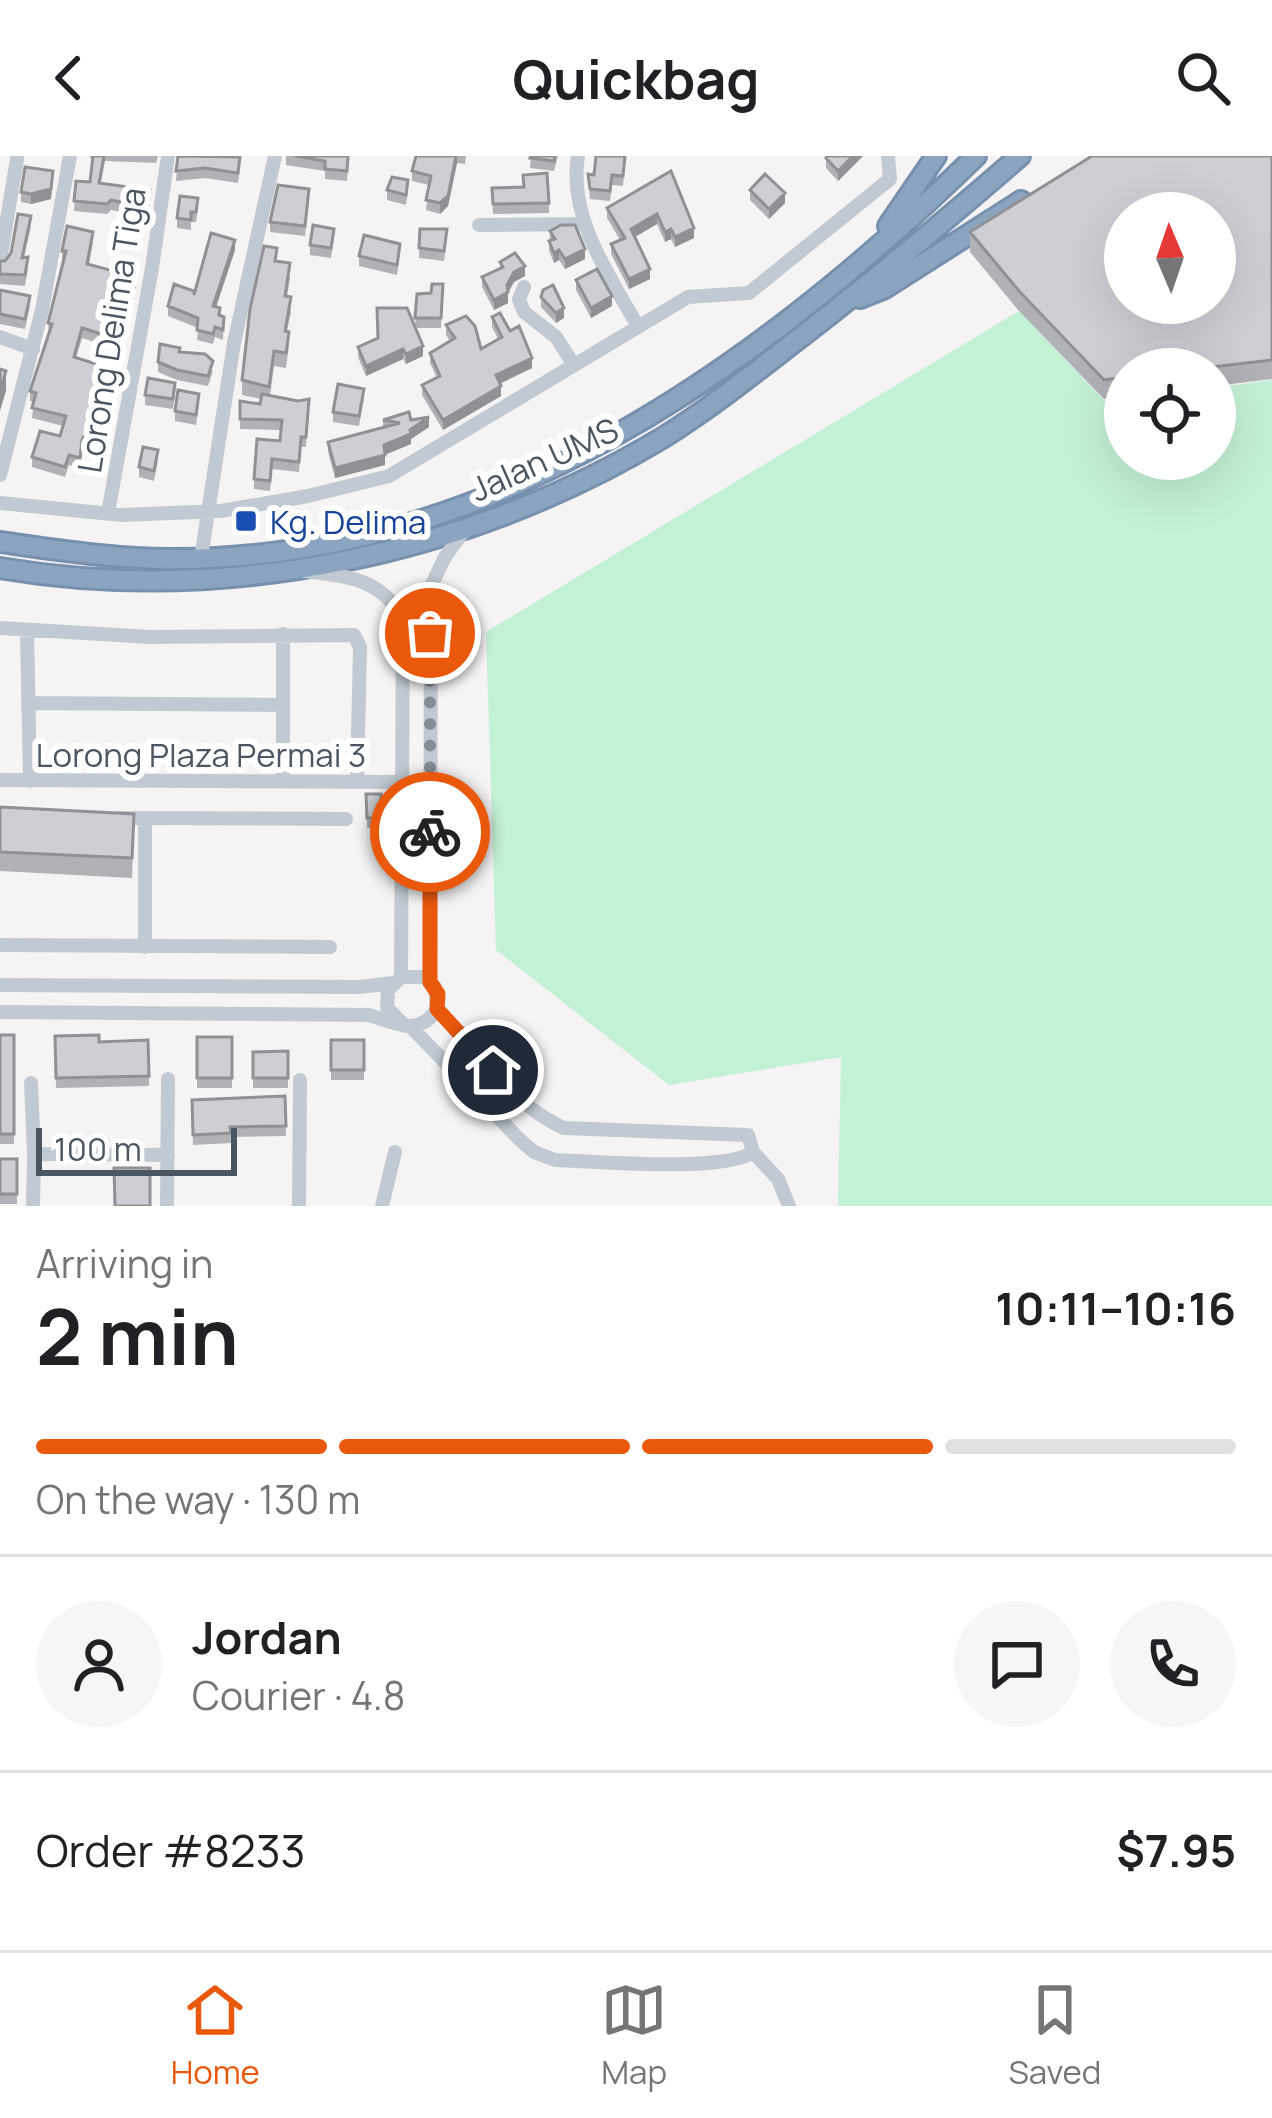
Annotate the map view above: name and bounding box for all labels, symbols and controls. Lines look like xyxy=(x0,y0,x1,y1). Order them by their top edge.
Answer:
text: Quickbag xyxy=(512,41,760,115)
icon: back xyxy=(36,45,102,111)
icon: search xyxy=(1170,45,1236,111)
street label: Lorong Delima Tiga xyxy=(66,184,156,476)
north arrow xyxy=(1104,192,1236,324)
map controls xyxy=(1104,192,1236,480)
button: locate xyxy=(1104,348,1236,480)
street label: Jalan UMS xyxy=(463,406,625,512)
place label: Kg. Delima xyxy=(270,499,426,544)
marker: Kg. Delima xyxy=(233,508,259,534)
pin xyxy=(379,582,481,684)
icon: bag xyxy=(397,600,463,666)
street label: Lorong Plaza Permai 3 xyxy=(36,732,366,777)
courier xyxy=(370,772,490,892)
icon: bike xyxy=(397,799,463,865)
pin xyxy=(442,1019,544,1121)
icon: home xyxy=(460,1037,526,1103)
scale bar xyxy=(36,1122,237,1175)
text: 100 m xyxy=(54,1126,142,1171)
text: Arriving in xyxy=(36,1236,213,1290)
text: 10:11–10:16 xyxy=(995,1277,1236,1339)
text: 2 min xyxy=(36,1282,239,1388)
text: On the way · 130 m xyxy=(36,1472,360,1526)
button: person xyxy=(36,1601,162,1727)
button: chat xyxy=(954,1601,1080,1727)
button: phone xyxy=(1110,1601,1236,1727)
text: Jordan xyxy=(192,1606,342,1668)
text: Courier · 4.8 xyxy=(192,1668,405,1722)
text: Order #8233 xyxy=(36,1819,305,1881)
text: $7.95 xyxy=(1116,1819,1236,1881)
tab: Home xyxy=(171,1977,260,2094)
tab: Map xyxy=(601,1977,667,2094)
tab: Saved xyxy=(1008,1977,1101,2094)

